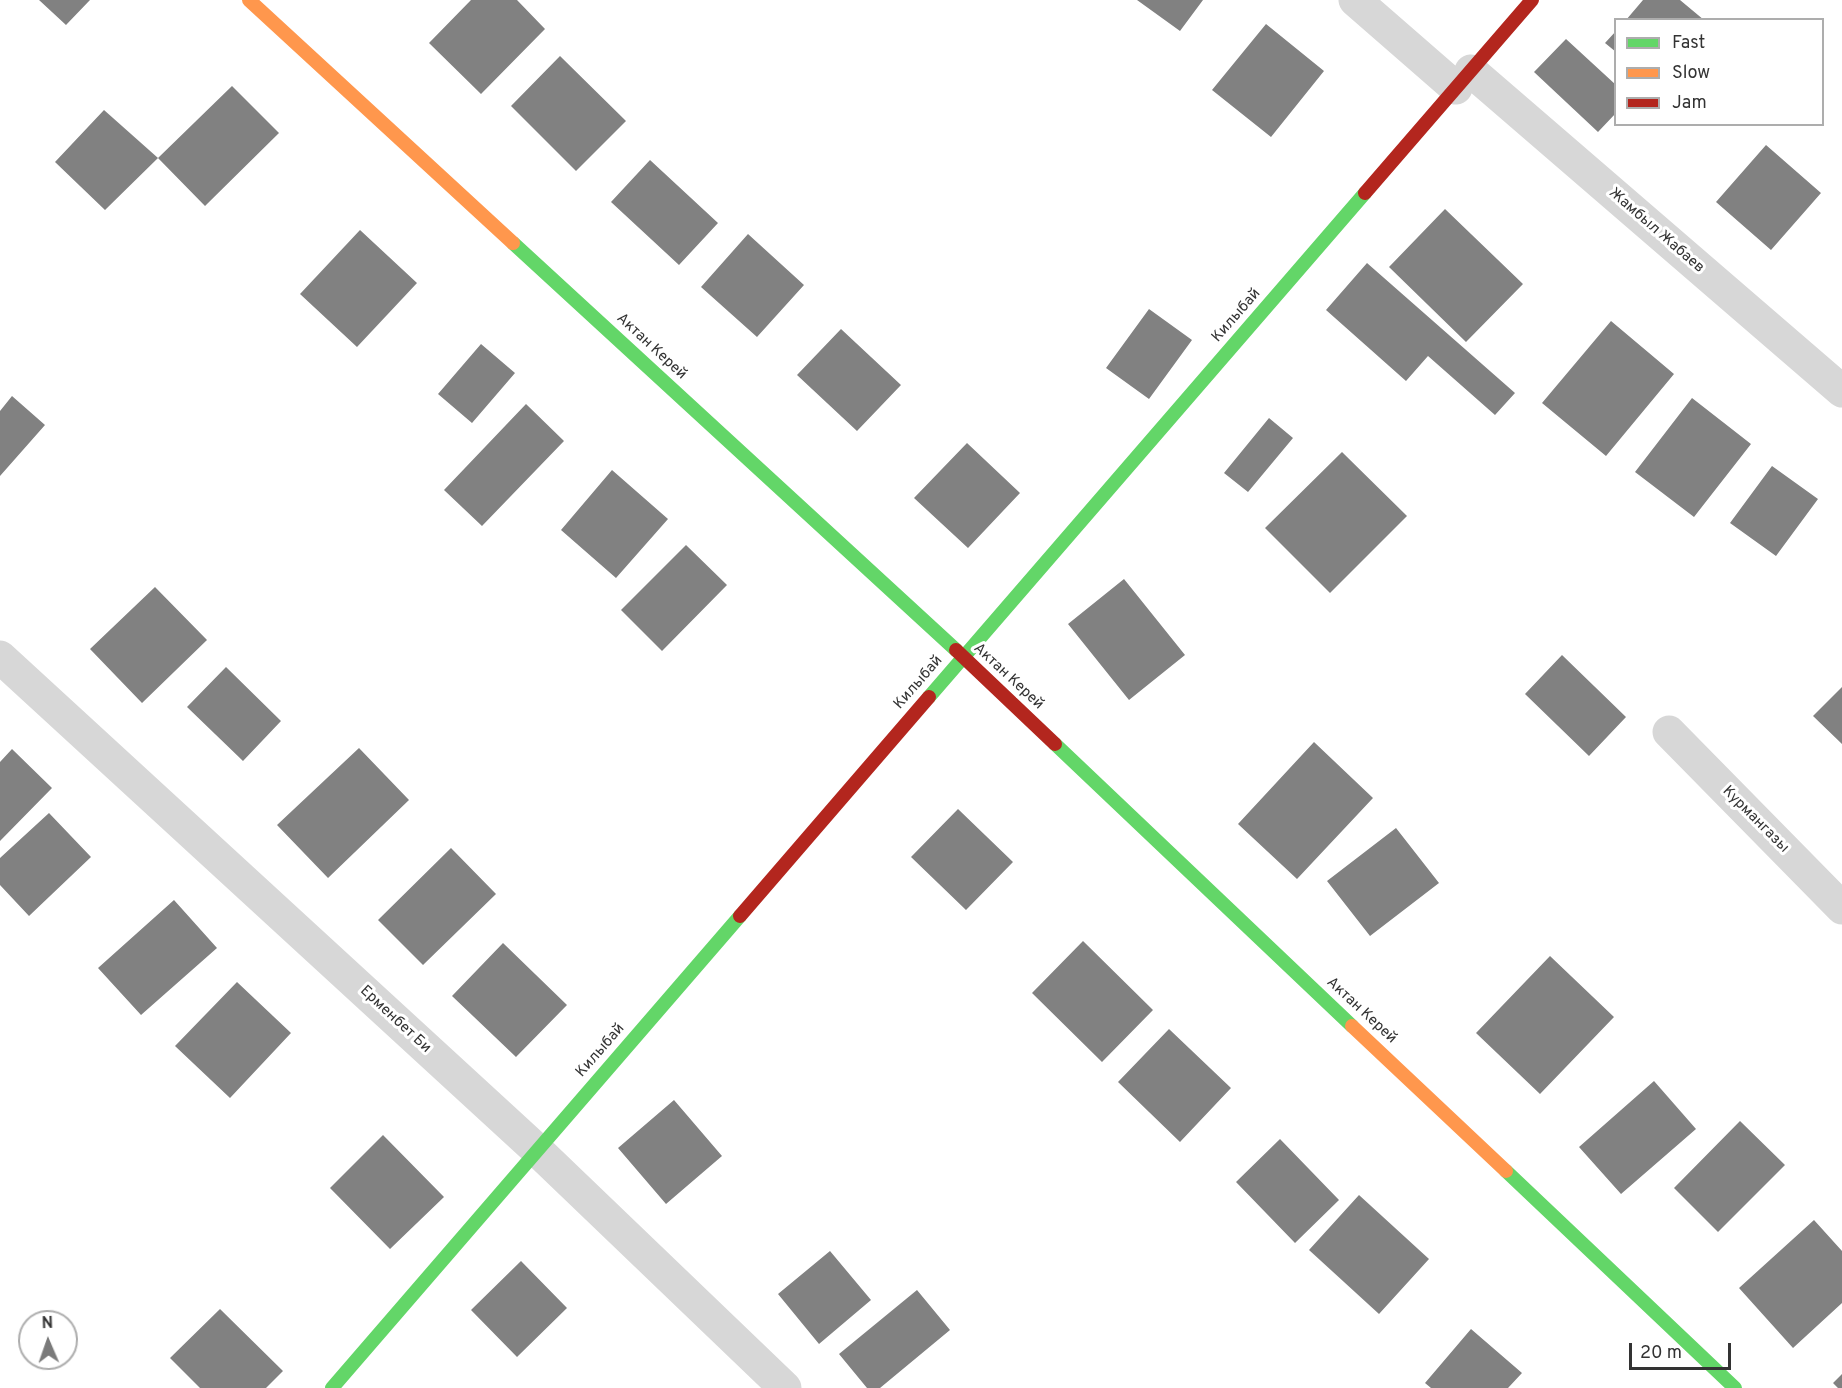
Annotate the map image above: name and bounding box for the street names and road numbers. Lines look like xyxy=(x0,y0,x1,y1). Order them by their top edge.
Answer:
street label: Жамбыл Жабаев xyxy=(1605,185,1707,277)
street label: Килыбай xyxy=(1209,285,1265,347)
street label: Актан Керей xyxy=(612,310,690,384)
street label: Актан Керей xyxy=(969,640,1047,714)
street label: Килыбай xyxy=(891,652,947,714)
street label: Курмангазы xyxy=(1718,783,1792,857)
street label: Актан Керей xyxy=(1322,974,1400,1048)
street label: Ерменбет Би xyxy=(356,983,434,1057)
street label: Килыбай xyxy=(573,1020,629,1082)

